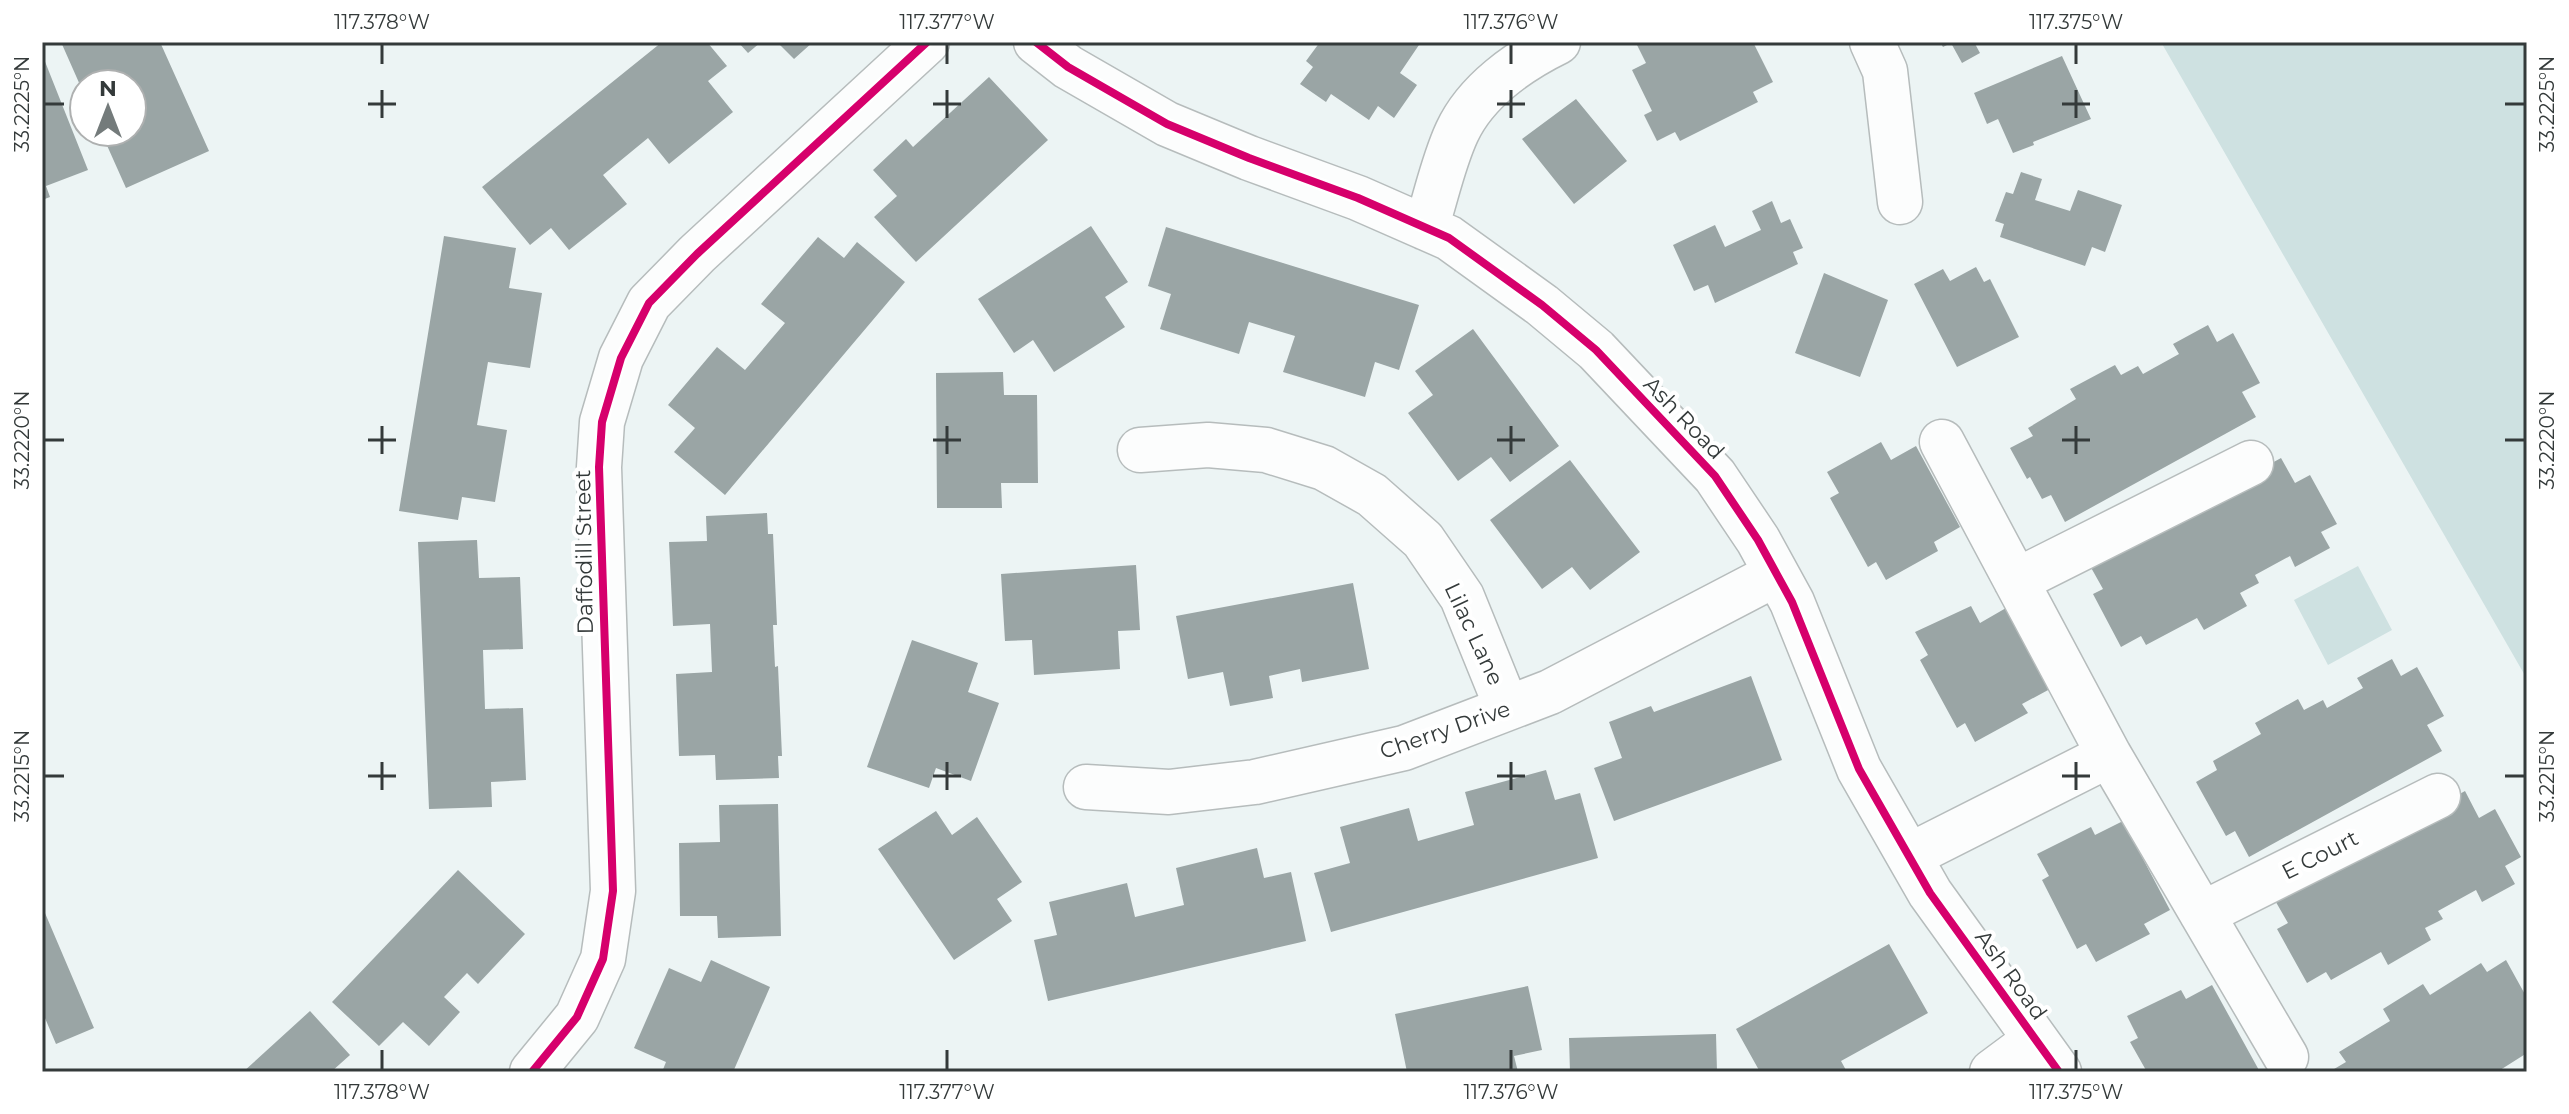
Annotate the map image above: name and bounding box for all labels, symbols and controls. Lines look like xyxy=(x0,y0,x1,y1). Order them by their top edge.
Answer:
text: 117.378°W xyxy=(334,10,430,34)
text: 117.377°W xyxy=(899,10,995,34)
text: 117.376°W xyxy=(1464,10,1558,34)
text: 117.375°W xyxy=(2029,10,2123,34)
text: 33.2225°N xyxy=(10,56,34,152)
text: 33.2225°N xyxy=(2535,56,2559,152)
north arrow xyxy=(68,68,148,148)
text: N xyxy=(99,75,117,102)
street label: Ash Road xyxy=(1638,371,1730,465)
text: 33.2220°N xyxy=(10,391,34,489)
text: 33.2220°N xyxy=(2535,391,2559,489)
street label: Daffodill Street xyxy=(569,469,599,635)
street label: Lilac Lane xyxy=(1439,578,1509,690)
street label: Cherry Drive xyxy=(1376,695,1514,765)
text: 33.2215°N xyxy=(10,730,34,822)
text: 33.2215°N xyxy=(2535,730,2559,822)
street label: E Court xyxy=(2277,824,2363,886)
street label: Ash Road xyxy=(1969,925,2053,1025)
text: 117.378°W xyxy=(334,1080,430,1104)
text: 117.377°W xyxy=(899,1080,995,1104)
text: 117.376°W xyxy=(1464,1080,1558,1104)
text: 117.375°W xyxy=(2029,1080,2123,1104)

